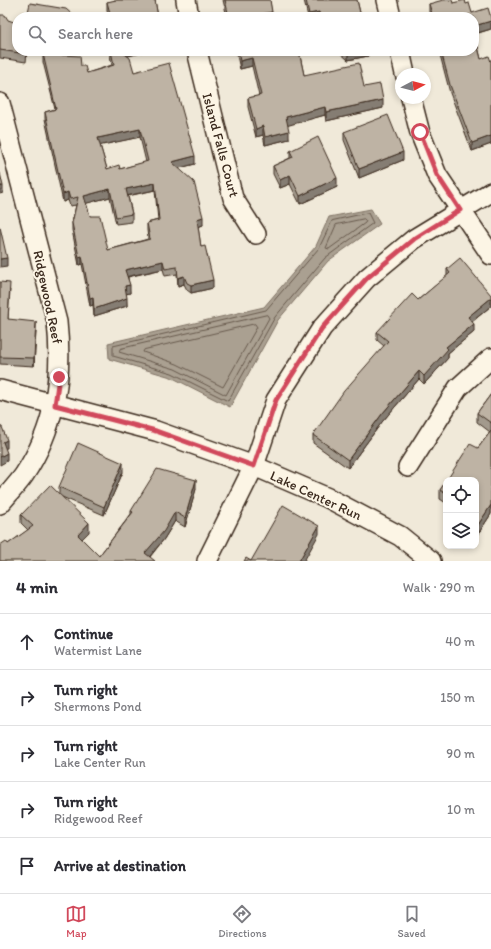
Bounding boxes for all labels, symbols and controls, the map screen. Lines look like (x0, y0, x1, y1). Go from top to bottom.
search box (12, 12, 479, 56)
icon: search (26, 23, 48, 45)
text: Search here (58, 25, 133, 43)
north arrow (395, 68, 431, 104)
street label: Island Falls Court (198, 91, 243, 199)
route start (411, 123, 429, 141)
street label: Ridgewood Reef (29, 249, 66, 346)
route end (50, 368, 68, 386)
street label: Lake Center Run (267, 467, 365, 524)
map controls (443, 477, 479, 549)
button: locate (443, 477, 479, 513)
button: layers (443, 513, 479, 549)
text: 4 min (16, 577, 58, 597)
text: Walk · 290 m (403, 580, 475, 595)
text: Continue (54, 625, 113, 643)
icon: ahead (16, 631, 38, 653)
text: 40 m (445, 634, 475, 649)
text: Watermist Lane (54, 643, 142, 658)
text: Turn right (54, 681, 118, 699)
icon: right (16, 687, 38, 709)
text: 150 m (440, 690, 475, 705)
text: Shermons Pond (54, 699, 142, 714)
text: Turn right (54, 737, 118, 755)
icon: right (16, 743, 38, 765)
text: 90 m (446, 746, 475, 761)
text: Lake Center Run (54, 755, 146, 770)
text: Turn right (54, 793, 118, 811)
icon: right (16, 799, 38, 821)
text: 10 m (447, 802, 475, 817)
text: Ridgewood Reef (54, 811, 143, 826)
icon: arrive (16, 855, 38, 877)
text: Arrive at destination (54, 857, 186, 875)
tab: Map (65, 903, 87, 940)
tab: Directions (218, 903, 267, 940)
tab: Saved (397, 903, 426, 940)

